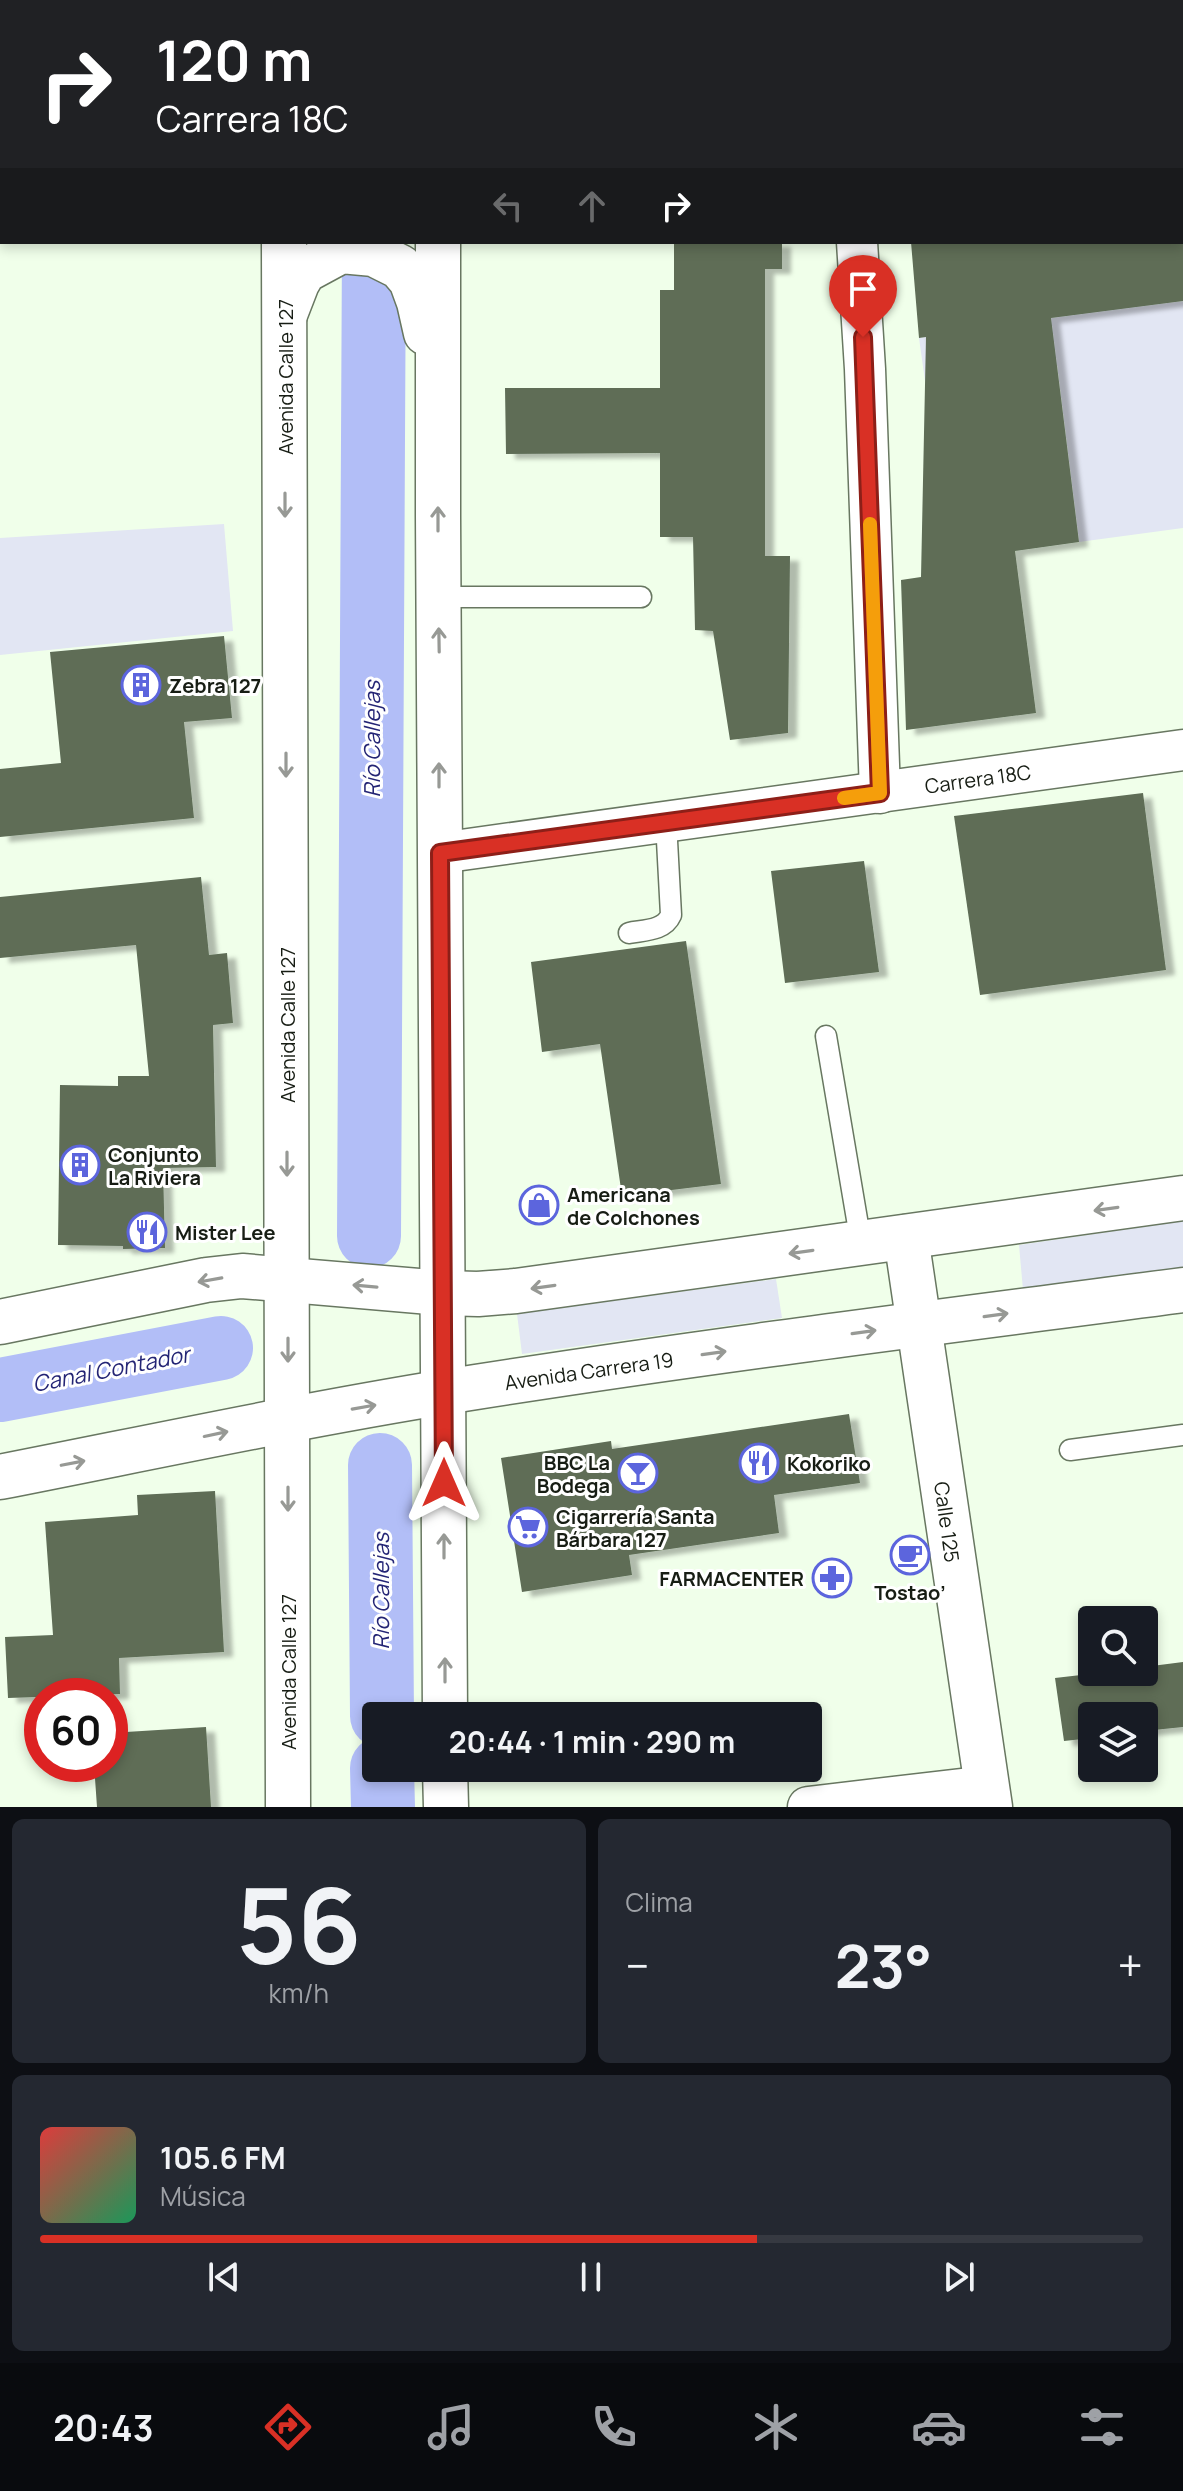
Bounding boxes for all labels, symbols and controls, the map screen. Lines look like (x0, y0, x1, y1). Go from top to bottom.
text: 120 m (156, 21, 312, 98)
icon: right (24, 32, 128, 136)
text: Carrera 18C (156, 94, 349, 143)
icon: left (486, 184, 530, 228)
icon: ahead (570, 184, 614, 228)
icon: right (654, 184, 698, 228)
pin (829, 255, 897, 337)
icon: arrive (841, 267, 885, 311)
street label: Avenida Calle 127 (272, 299, 299, 455)
one-way arrow (277, 491, 293, 518)
one-way arrow (430, 506, 446, 533)
one-way arrow (431, 627, 447, 654)
building icon: Zebra 127 (120, 664, 162, 706)
place label: Zebra 127 (169, 672, 261, 699)
water label: Río Callejas (357, 679, 387, 797)
one-way arrow (278, 751, 294, 778)
street label: Carrera 18C (923, 758, 1033, 800)
one-way arrow (431, 762, 447, 789)
street label: Avenida Calle 127 (274, 947, 301, 1103)
place label: Conjunto La Riviera (108, 1141, 201, 1191)
building icon: Conjunto La Riviera (59, 1144, 101, 1186)
one-way arrow (279, 1150, 295, 1177)
place label: Americana de Colchones (567, 1181, 700, 1231)
shop icon: Americana de Colchones (518, 1184, 560, 1226)
one-way arrow (1094, 1202, 1119, 1217)
restaurant icon: Mister Lee (126, 1211, 168, 1253)
place label: Mister Lee (175, 1219, 275, 1246)
one-way arrow (789, 1245, 814, 1260)
one-way arrow (198, 1273, 223, 1288)
one-way arrow (352, 1278, 379, 1293)
one-way arrow (531, 1280, 556, 1295)
one-way arrow (982, 1307, 1008, 1322)
one-way arrow (851, 1324, 876, 1339)
one-way arrow (280, 1336, 296, 1363)
water label: Canal Contador (30, 1338, 195, 1399)
one-way arrow (701, 1345, 726, 1360)
street label: Avenida Carrera 19 (503, 1346, 675, 1396)
one-way arrow (351, 1399, 377, 1414)
one-way arrow (203, 1426, 229, 1441)
position arrow (402, 1441, 486, 1525)
restaurant icon: Kokoriko (738, 1442, 780, 1484)
place label: BBC La Bodega (537, 1449, 610, 1499)
place label: Kokoriko (787, 1450, 871, 1477)
bar icon: BBC La Bodega (617, 1452, 659, 1494)
one-way arrow (59, 1455, 85, 1470)
street label: Calle 125 (928, 1480, 966, 1564)
one-way arrow (280, 1485, 296, 1512)
place label: Cigarrería Santa Bárbara 127 (556, 1503, 715, 1553)
supermarket icon: Cigarrería Santa Bárbara 127 (507, 1506, 549, 1548)
water label: Río Callejas (366, 1531, 396, 1649)
one-way arrow (436, 1533, 452, 1560)
cafe icon: Tostao’ (889, 1534, 931, 1576)
pharmacy icon: FARMACENTER (811, 1557, 853, 1599)
place label: FARMACENTER (659, 1565, 804, 1592)
place label: Tostao’ (874, 1579, 946, 1606)
street label: Avenida Calle 127 (275, 1594, 302, 1750)
map controls (1078, 1606, 1158, 1782)
button: search (1078, 1606, 1158, 1686)
one-way arrow (437, 1657, 453, 1684)
speed limit sign: 60 (24, 1678, 128, 1782)
button: layers (1078, 1702, 1158, 1782)
text: 20:44 · 1 min · 290 m (449, 1721, 735, 1762)
text: 56 (236, 1852, 362, 1994)
text: Clima (626, 1884, 693, 1920)
text: 23° (835, 1924, 932, 2006)
text: − (626, 1935, 649, 1995)
text: + (1118, 1935, 1143, 1995)
text: km/h (269, 1975, 329, 2011)
text: 105.6 FM (160, 2137, 286, 2178)
text: Música (160, 2178, 246, 2214)
icon: previous (202, 2255, 246, 2299)
icon: pause (569, 2255, 613, 2299)
icon: next (937, 2255, 981, 2299)
icon: directions (260, 2399, 316, 2455)
icon: music (423, 2399, 479, 2455)
icon: phone (586, 2399, 642, 2455)
icon: climate (748, 2399, 804, 2455)
icon: car (911, 2399, 967, 2455)
icon: filters (1074, 2399, 1130, 2455)
text: 20:43 (53, 2403, 154, 2452)

